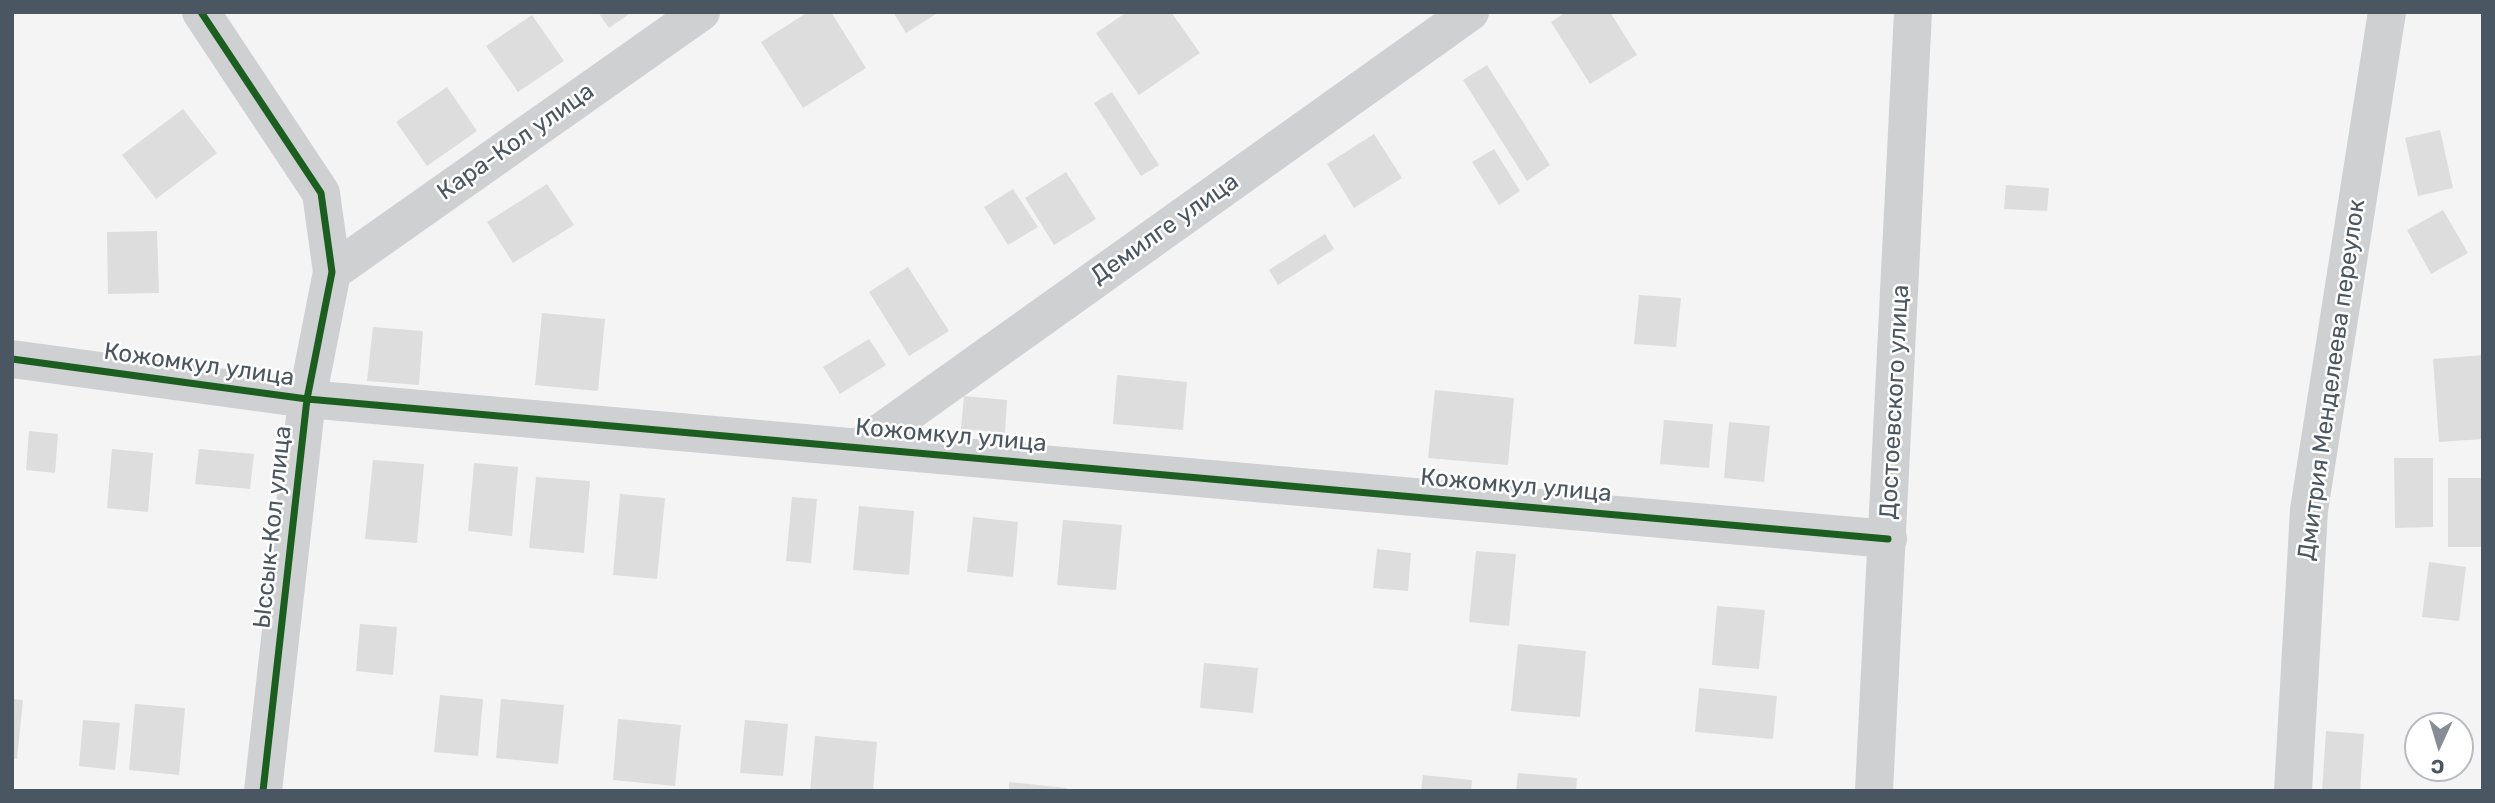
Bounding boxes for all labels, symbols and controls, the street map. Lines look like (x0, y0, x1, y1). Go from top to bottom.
street label: Кара-Кол улица (432, 77, 600, 207)
street label: Демилге улица (1086, 167, 1244, 291)
street label: Дмитрия Менделеева переулок (2292, 198, 2372, 562)
street label: Достоевского улица (1874, 284, 1916, 520)
street label: Кожомкул улица (102, 337, 296, 393)
street label: Кожомкул улица (854, 413, 1048, 459)
street label: Ыссык-Кол улица (248, 424, 298, 630)
street label: Кожомкул улица (1419, 463, 1613, 509)
north arrow (2404, 712, 2474, 782)
text: С (2430, 755, 2445, 778)

